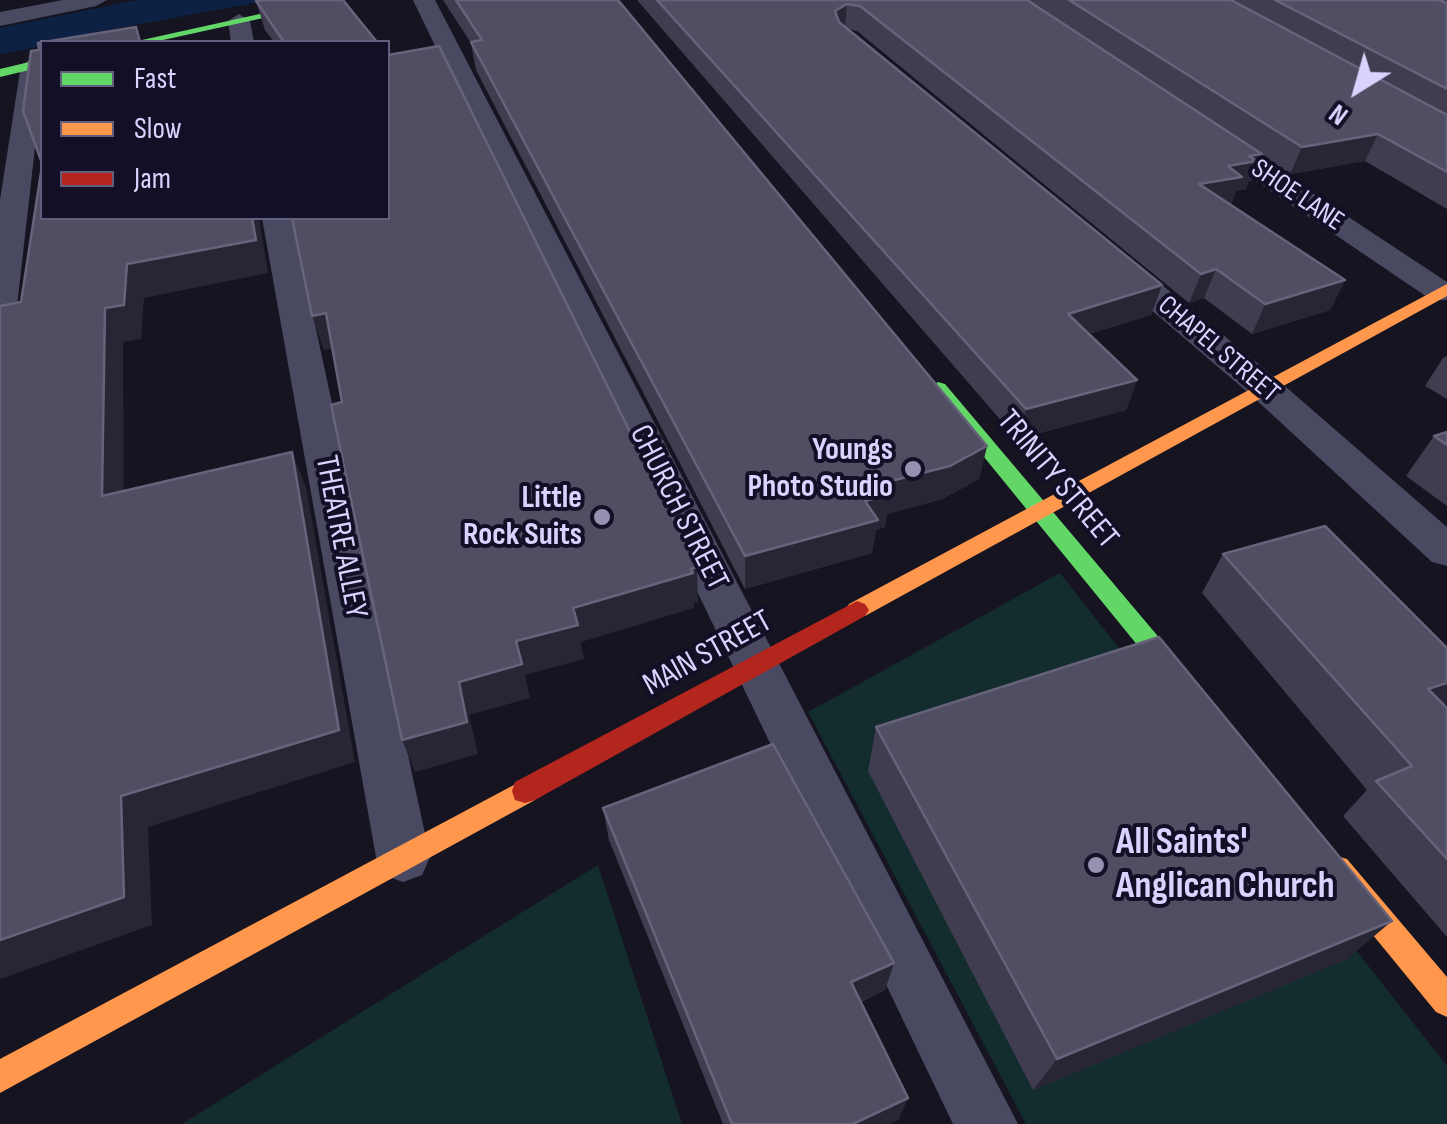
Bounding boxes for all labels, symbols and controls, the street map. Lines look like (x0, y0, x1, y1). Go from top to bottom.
legend (40, 40, 390, 220)
north arrow (1307, 40, 1407, 140)
text: Fast (134, 61, 176, 97)
text: N (1323, 97, 1355, 132)
text: Slow (134, 111, 182, 147)
street label: SHOE LANE (1244, 153, 1350, 239)
text: Jam (134, 161, 171, 197)
street label: CHAPEL STREET (1150, 289, 1286, 411)
street label: TRINITY STREET (988, 403, 1126, 557)
street label: CHURCH STREET (620, 419, 736, 597)
place label: Youngs Photo Studio (748, 432, 893, 507)
street label: THEATRE ALLEY (305, 453, 375, 621)
marker: Youngs Photo Studio (902, 458, 924, 480)
place label: Little Rock Suits (463, 480, 582, 555)
marker: Little Rock Suits (591, 506, 613, 528)
street label: MAIN STREET (637, 603, 779, 705)
place label: All Saints' Anglican Church (1116, 820, 1335, 909)
marker: All Saints' Anglican Church (1085, 854, 1107, 876)

